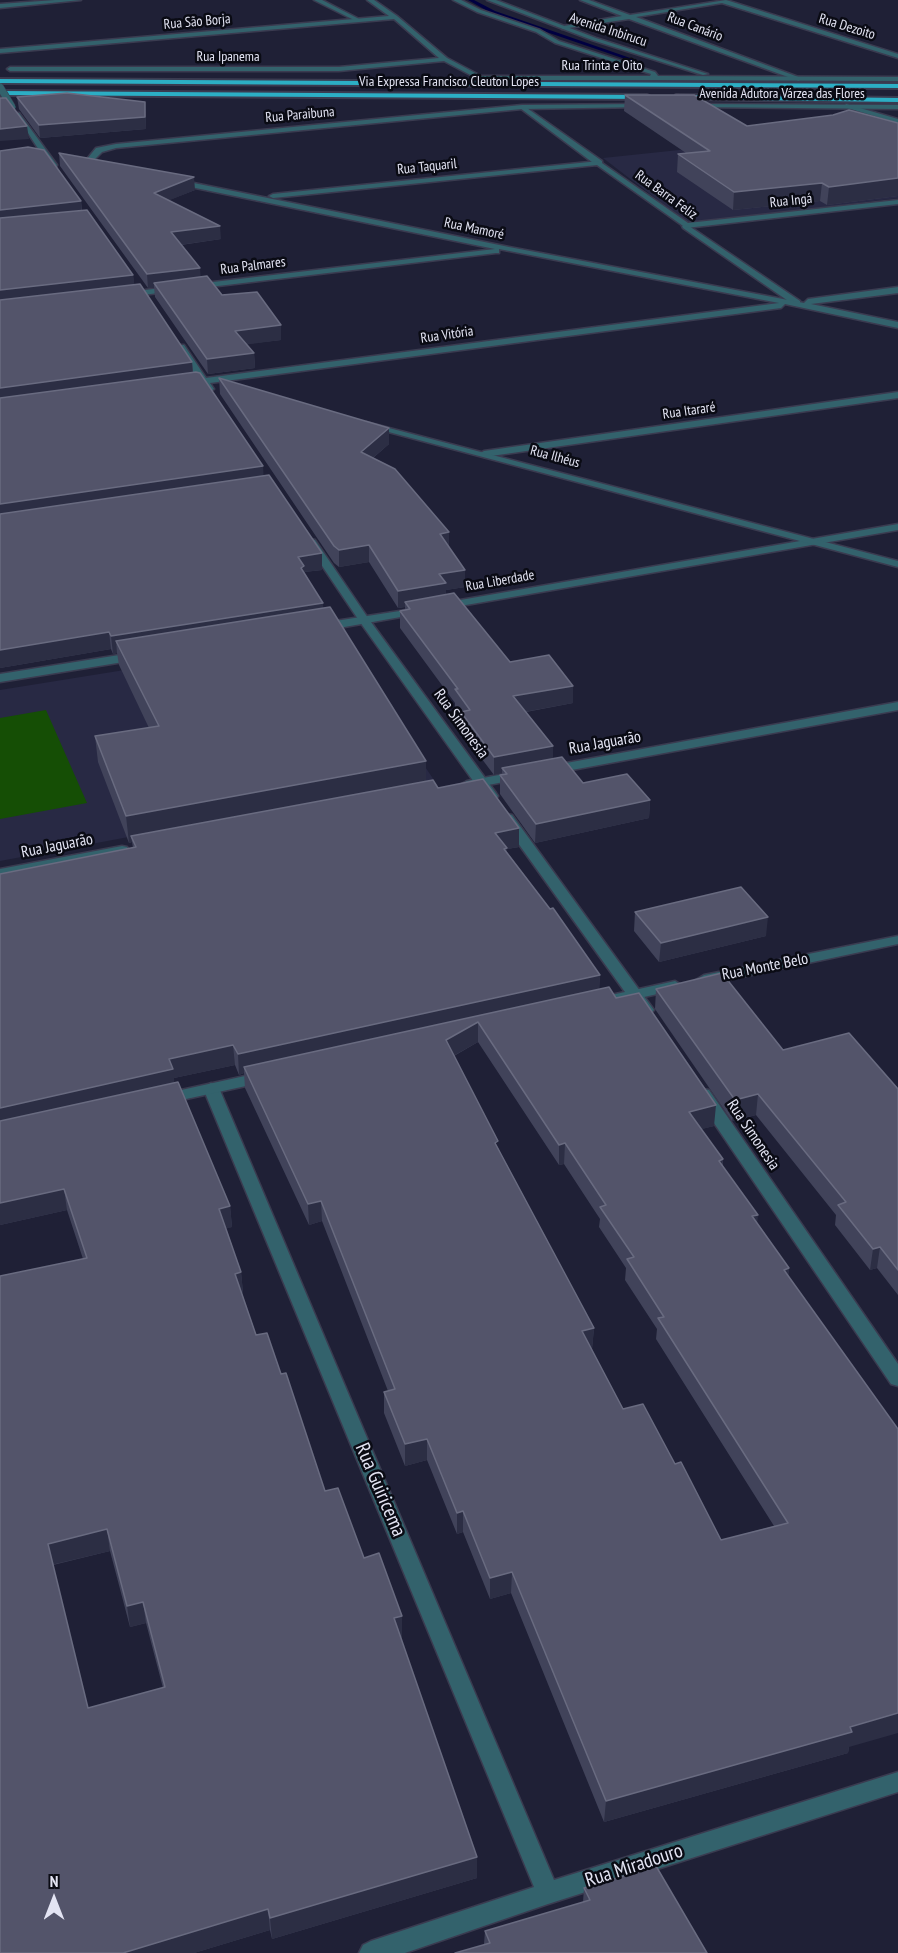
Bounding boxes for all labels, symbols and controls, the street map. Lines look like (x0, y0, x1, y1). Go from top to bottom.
street label: Rua Canário (665, 9, 725, 45)
street label: Avenida Inbirucu (567, 10, 649, 50)
street label: Rua Dezoito (817, 10, 877, 44)
street label: Rua São Borja (163, 11, 231, 33)
street label: Rua Ipanema (197, 49, 259, 65)
street label: Rua Trinta e Oito (561, 58, 643, 74)
street label: Via Expressa Francisco Cleuton Lopes (359, 74, 539, 90)
street label: Avenida Adutora Várzea das Flores (699, 86, 865, 102)
street label: Rua Paraibuna (265, 104, 335, 126)
street label: Rua Taquaril (396, 156, 458, 178)
street label: Rua Barra Feliz (632, 167, 700, 223)
street label: Rua Ingá (769, 190, 813, 212)
street label: Rua Mamoré (443, 214, 505, 244)
street label: Rua Palmares (220, 254, 286, 278)
street label: Rua Vitória (420, 323, 474, 347)
street label: Rua Itararé (662, 399, 716, 423)
street label: Rua Ilhéus (528, 442, 582, 472)
street label: Rua Liberdade (464, 567, 536, 595)
street label: Rua Simonesia (429, 686, 493, 762)
street label: Rua Jaguarão (568, 727, 642, 759)
street label: Rua Jaguarão (20, 830, 94, 862)
street label: Rua Monte Belo (720, 949, 810, 985)
street label: Rua Simonesia (722, 1096, 784, 1174)
street label: Rua Guiricema (350, 1440, 410, 1540)
street label: Rua Miradouro (582, 1839, 686, 1893)
north arrow (24, 1869, 84, 1929)
text: N (50, 1871, 58, 1891)

